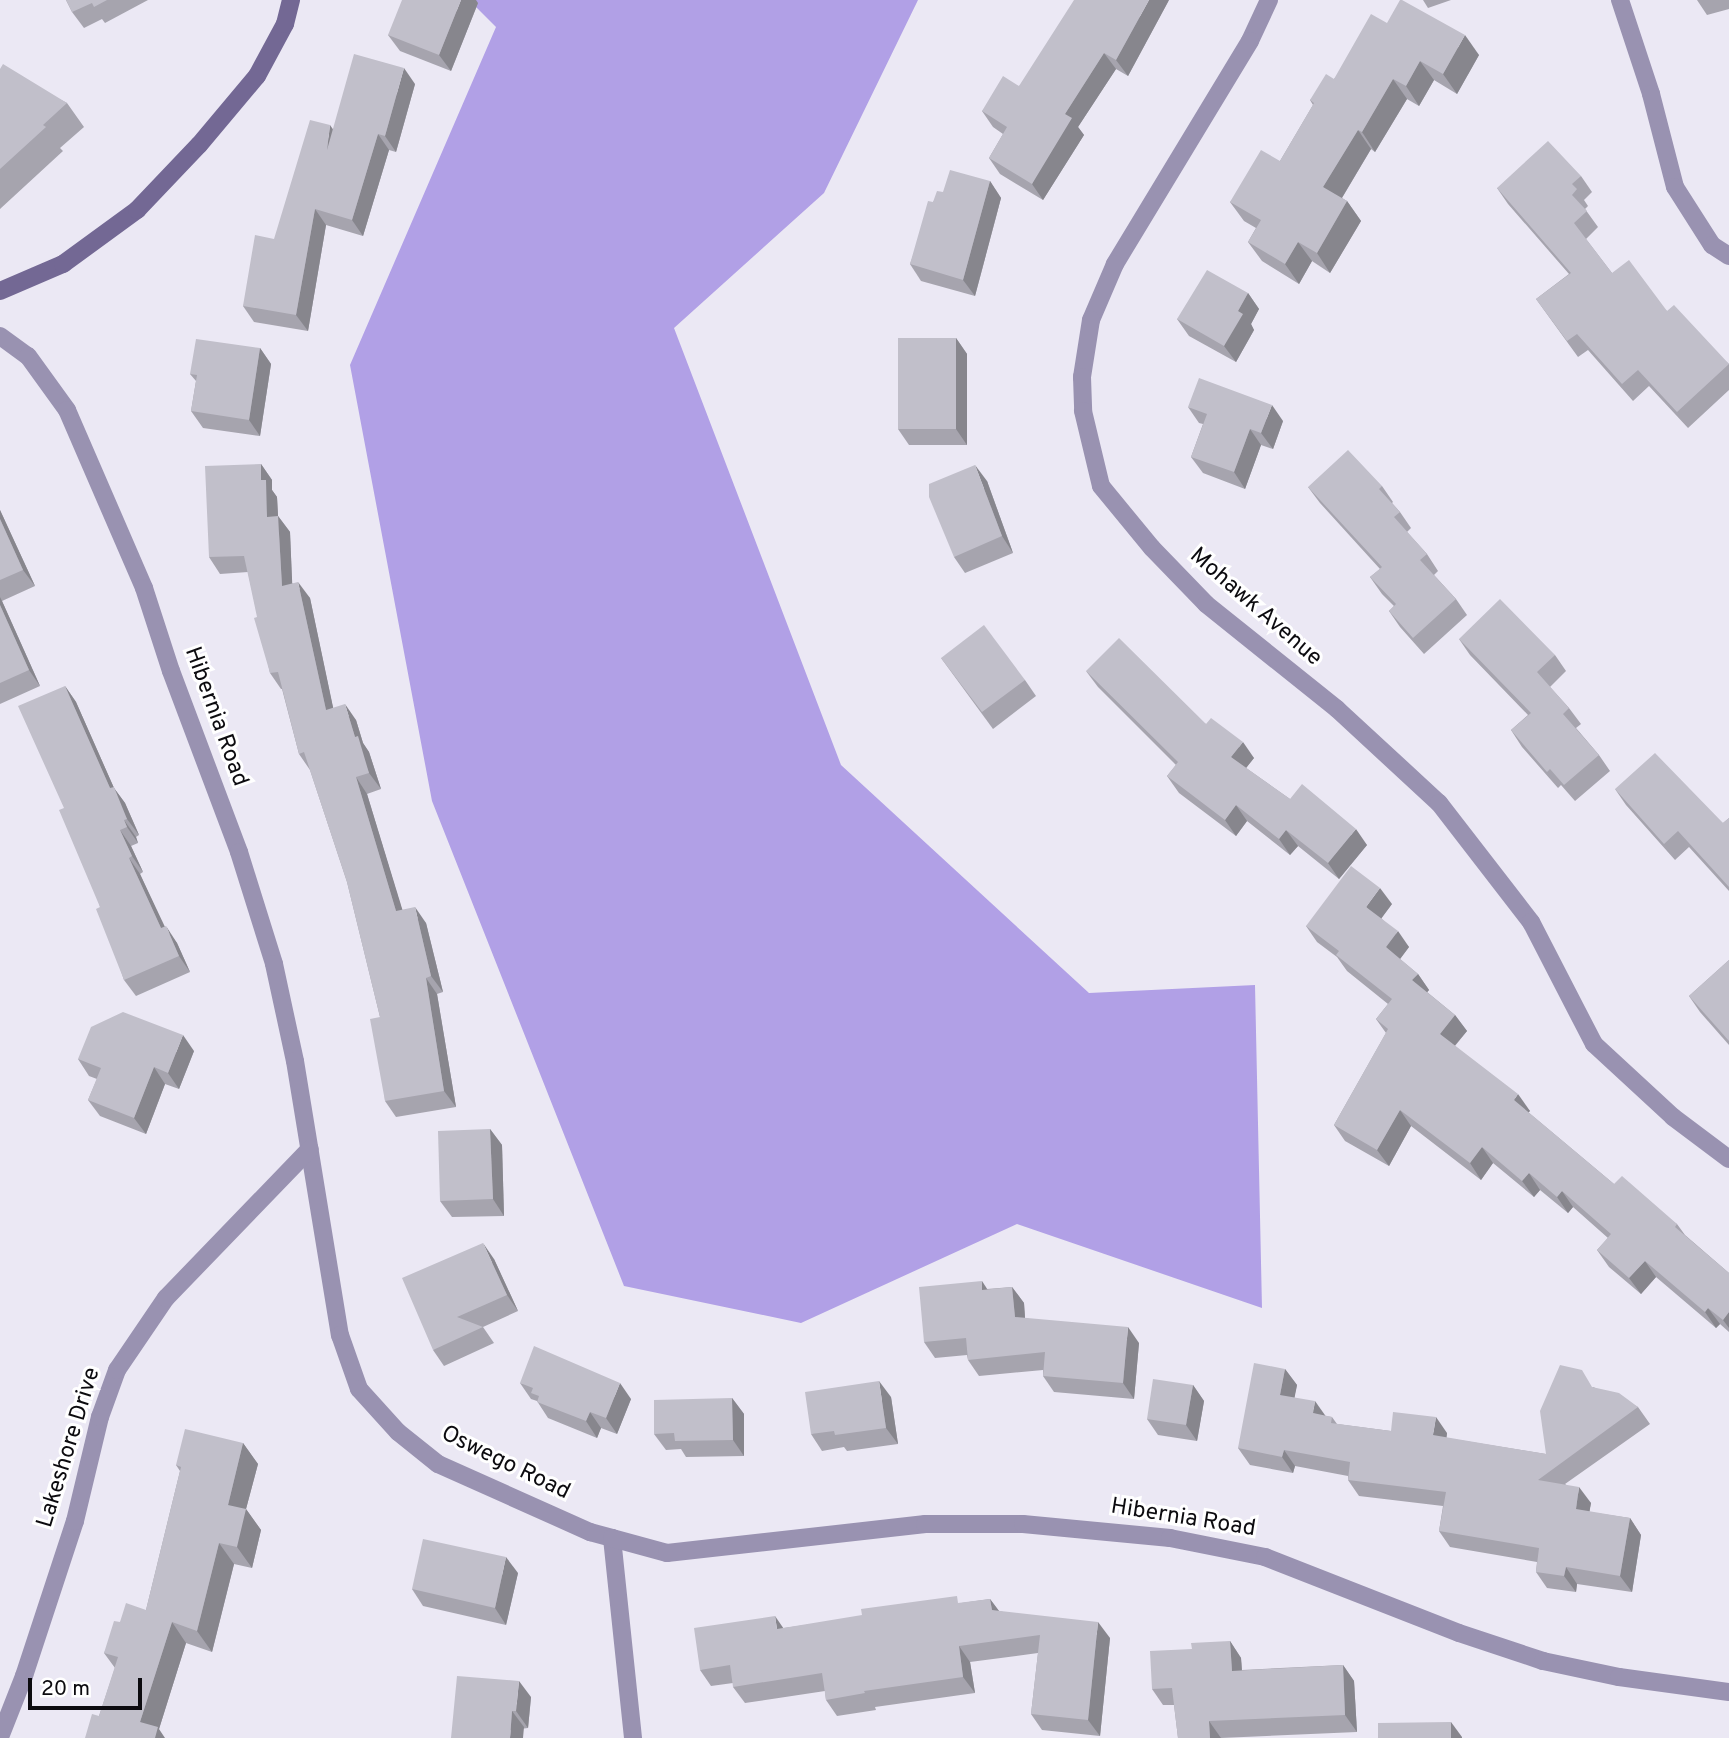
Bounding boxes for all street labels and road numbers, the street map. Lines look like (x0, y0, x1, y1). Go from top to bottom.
street label: Mohawk Avenue (1183, 543, 1327, 673)
street label: Hibernia Road (177, 644, 253, 790)
street label: Lakeshore Drive (33, 1365, 107, 1531)
street label: Oswego Road (436, 1421, 574, 1507)
street label: Hibernia Road (1109, 1494, 1257, 1544)

